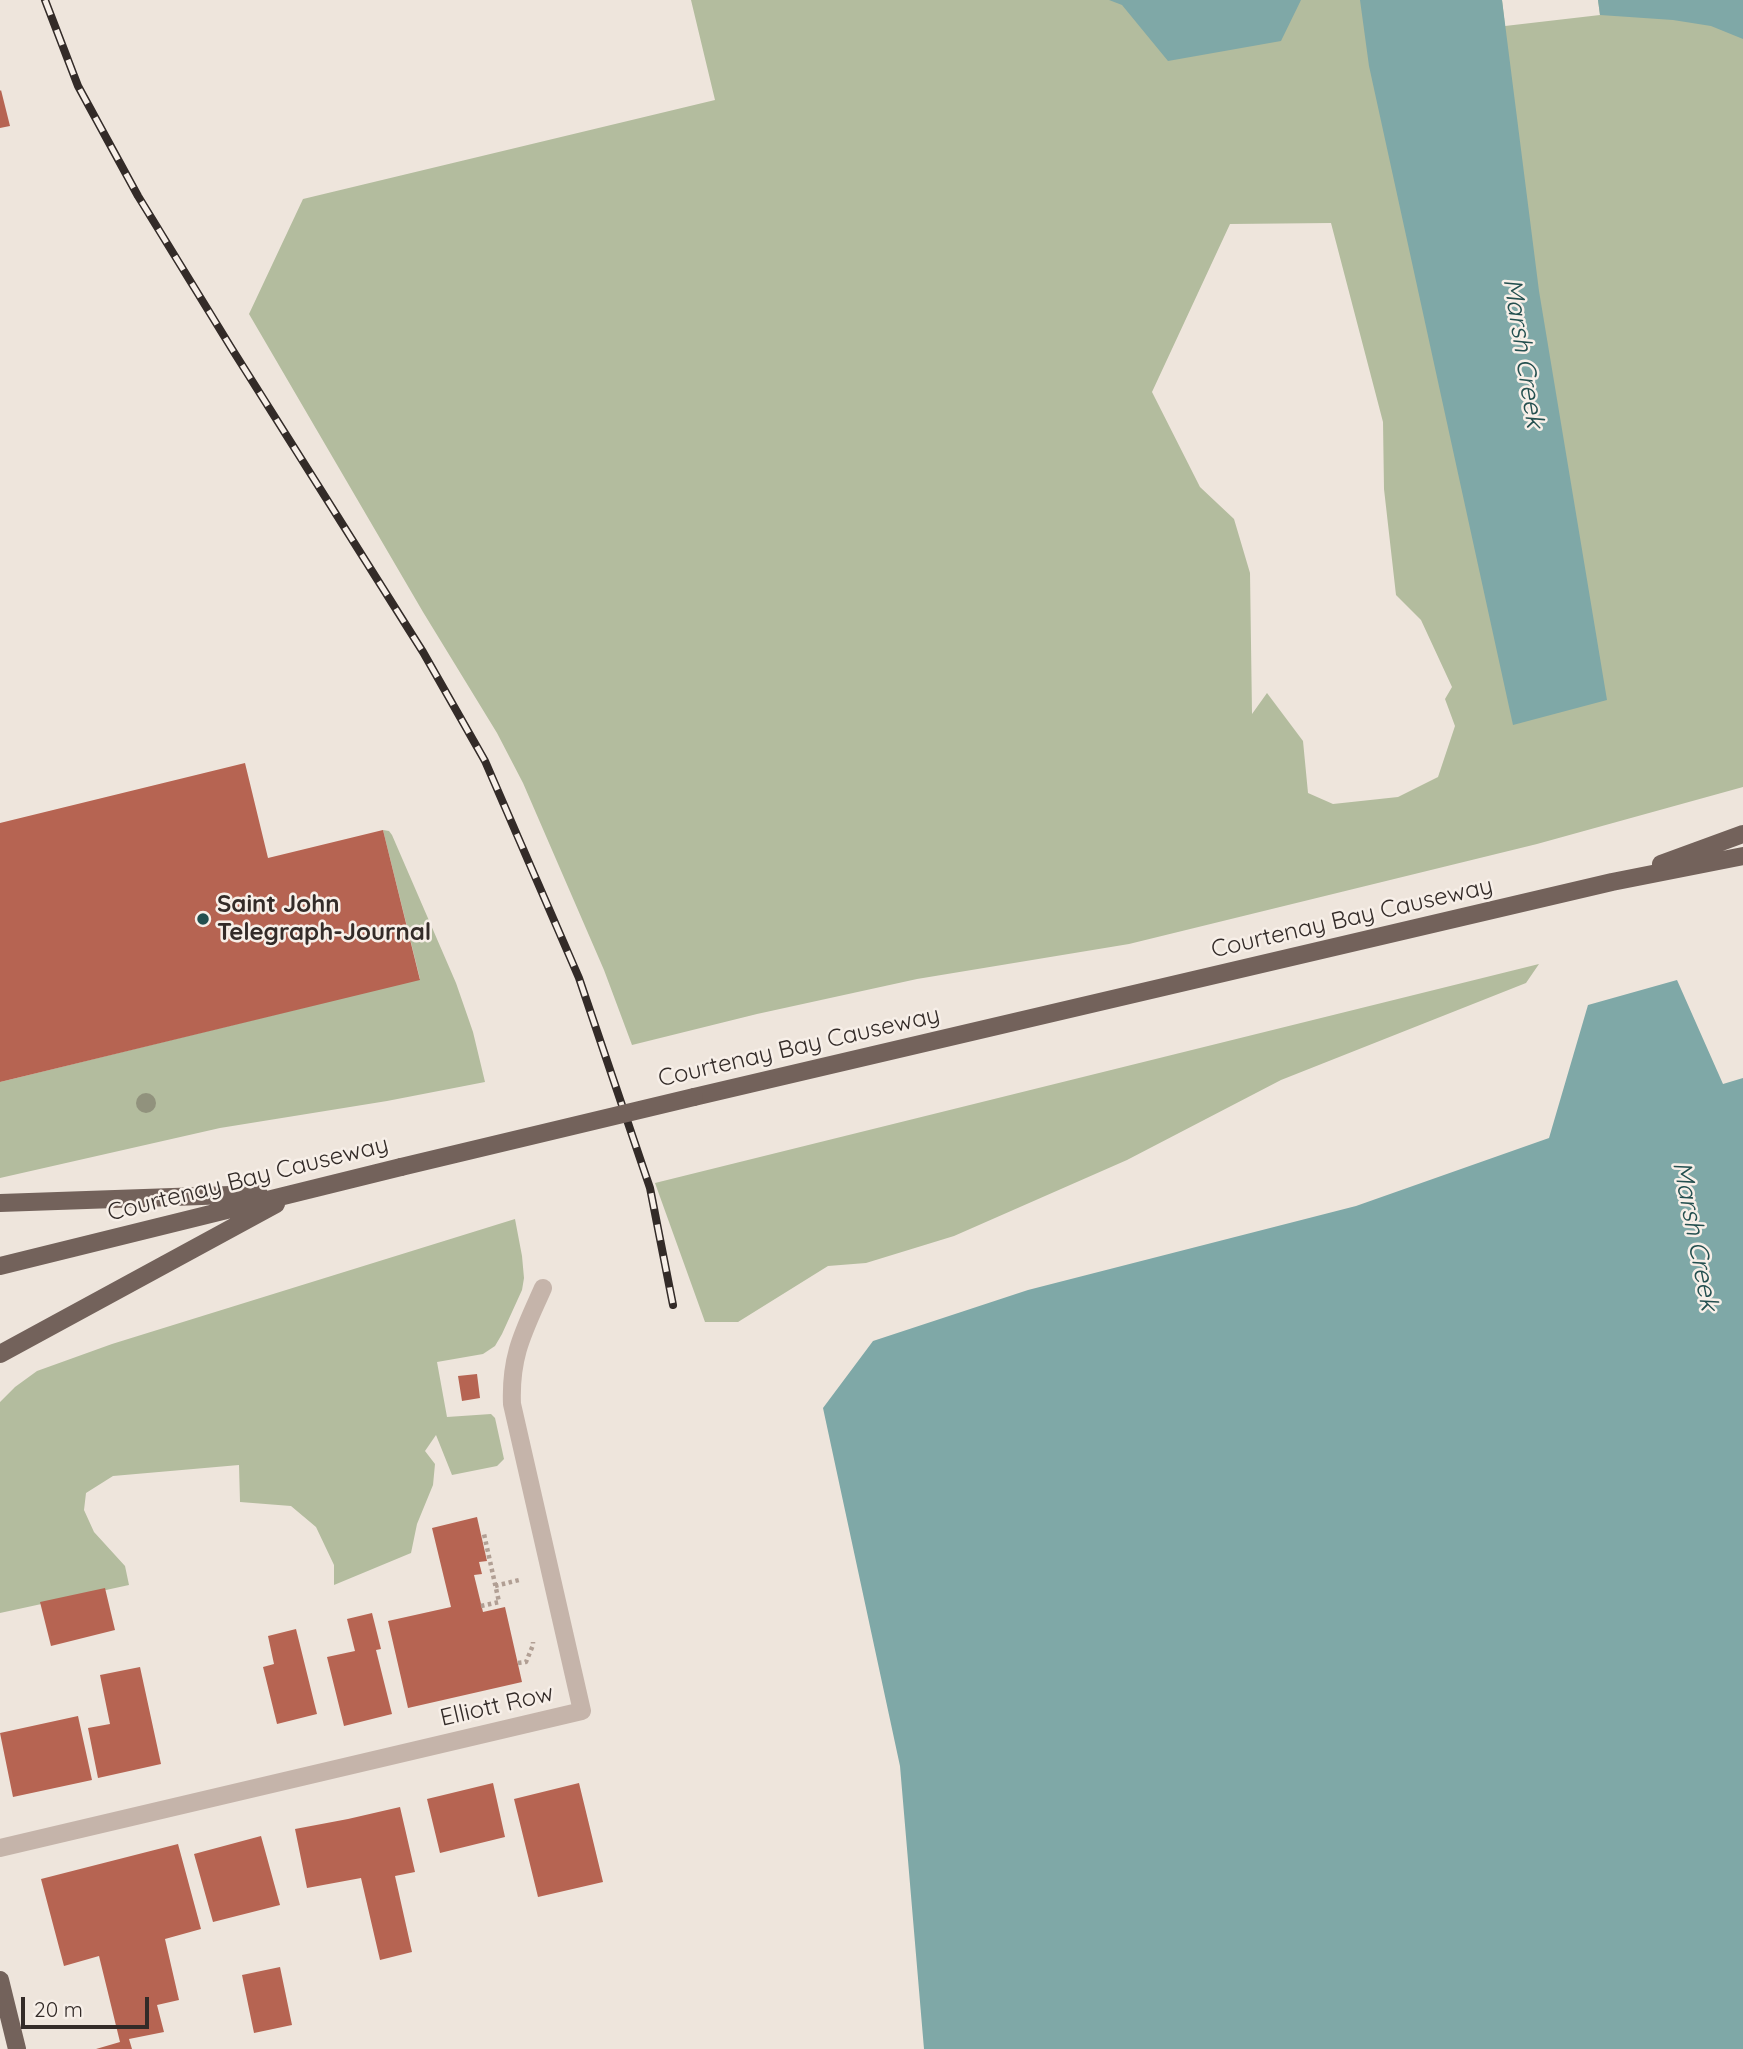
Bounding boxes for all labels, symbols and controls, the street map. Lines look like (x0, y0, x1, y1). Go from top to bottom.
water label: Marsh Creek (1496, 276, 1550, 430)
street label: Courtenay Bay Causeway (1208, 872, 1496, 964)
place label: Saint John Telegraph-Journal (217, 891, 431, 947)
marker: Saint John Telegraph-Journal (195, 911, 211, 927)
street label: Courtenay Bay Causeway (655, 1001, 943, 1093)
street label: Courtenay Bay Causeway (105, 1130, 391, 1228)
water label: Marsh Creek (1665, 1159, 1725, 1313)
street label: Elliott Row (437, 1679, 557, 1733)
scale bar (24, 1982, 152, 2026)
text: 20 m (34, 1996, 83, 2022)

